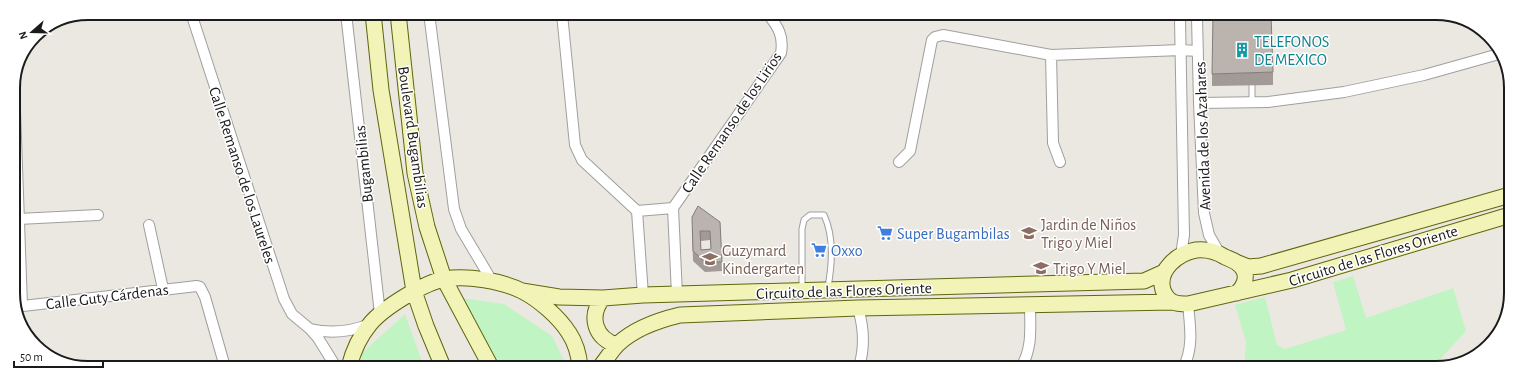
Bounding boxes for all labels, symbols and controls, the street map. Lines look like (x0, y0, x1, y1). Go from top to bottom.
north arrow (12, 12, 52, 52)
text: N (17, 30, 30, 41)
place label: TELEFONOS DE MEXICO (1254, 34, 1329, 68)
building icon: TELEFONOS DE MEXICO (1233, 41, 1251, 59)
street label: Calle Remanso de los Lirios (679, 49, 785, 196)
street label: Avenida de los Azahares (1192, 61, 1214, 211)
street label: Boulevard Bugambilias (395, 65, 431, 209)
street label: Calle Remanso de los Laureles (206, 85, 278, 266)
street label: Bugambilias (352, 124, 376, 203)
place label: Jardin de Niños Trigo y Miel (1041, 217, 1136, 252)
street label: Circuito de las Flores Oriente (1287, 223, 1460, 289)
supermarket icon: Super Bugambilas (876, 224, 894, 242)
school or university icon: Jardin de Niños Trigo y Miel (1020, 224, 1038, 242)
place label: Super Bugambilas (897, 226, 1010, 242)
supermarket icon: Oxxo (810, 241, 828, 259)
place label: Guzymard Kindergarten (722, 243, 804, 277)
place label: Oxxo (831, 243, 863, 259)
school or university icon: Guzymard Kindergarten (701, 250, 719, 268)
school or university icon: Trigo Y Miel (1032, 259, 1050, 277)
place label: Trigo Y Miel (1053, 261, 1126, 277)
street label: Circuito de las Flores Oriente (756, 280, 932, 302)
street label: Calle Guty Cárdenas (45, 282, 170, 313)
scale bar (14, 343, 103, 369)
text: 50 m (20, 351, 43, 363)

